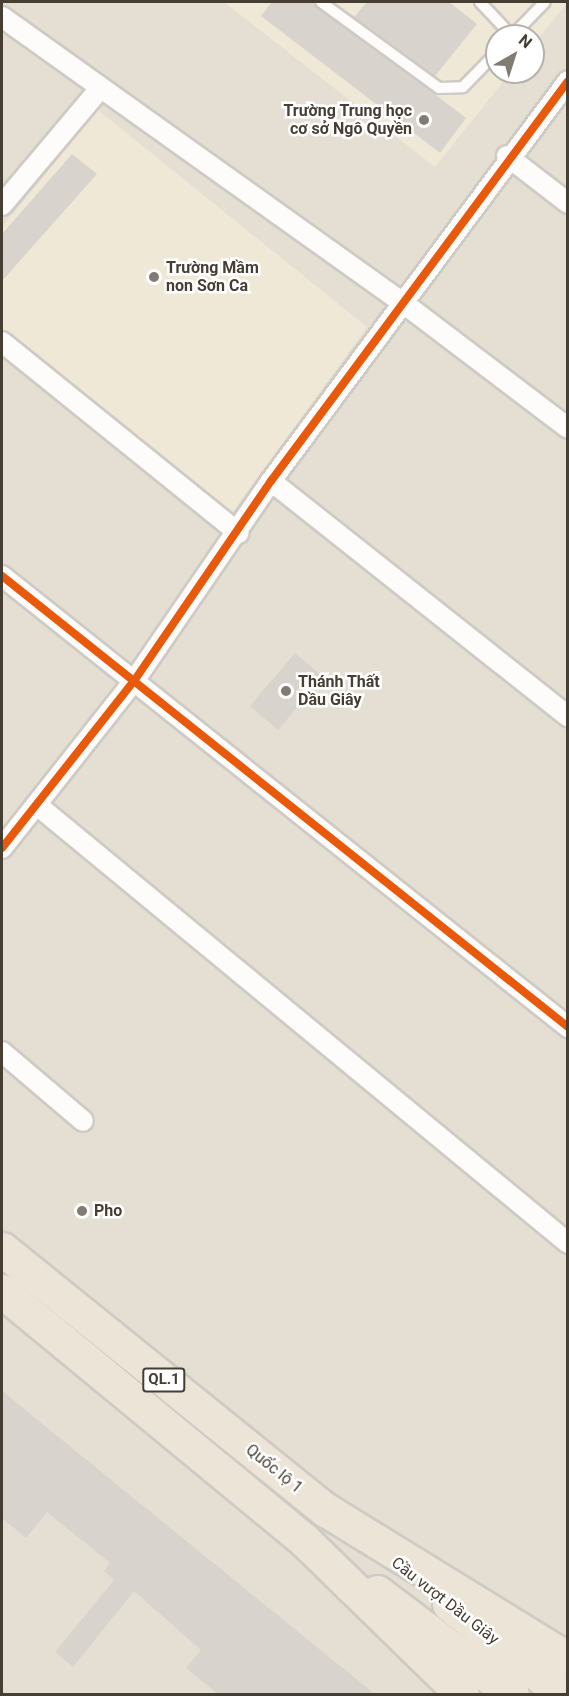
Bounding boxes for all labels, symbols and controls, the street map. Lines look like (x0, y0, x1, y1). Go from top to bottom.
north arrow (485, 24, 545, 84)
text: N (515, 30, 536, 52)
place label: Trường Trung học cơ sở Ngô Quyền (283, 101, 412, 139)
marker: Trường Trung học cơ sở Ngô Quyền (417, 113, 431, 127)
place label: Trường Mầm non Sơn Ca (166, 258, 259, 296)
marker: Trường Mầm non Sơn Ca (147, 270, 161, 284)
place label: Thánh Thất Dầu Giây (298, 672, 380, 710)
marker: Thánh Thất Dầu Giây (279, 684, 293, 698)
place label: Pho (94, 1201, 122, 1221)
marker: Pho (75, 1204, 89, 1218)
road number: QL.1 (142, 1368, 186, 1392)
street label: Quốc lộ 1 (242, 1440, 306, 1498)
street label: Cầu vượt Dầu Giây (388, 1553, 502, 1649)

